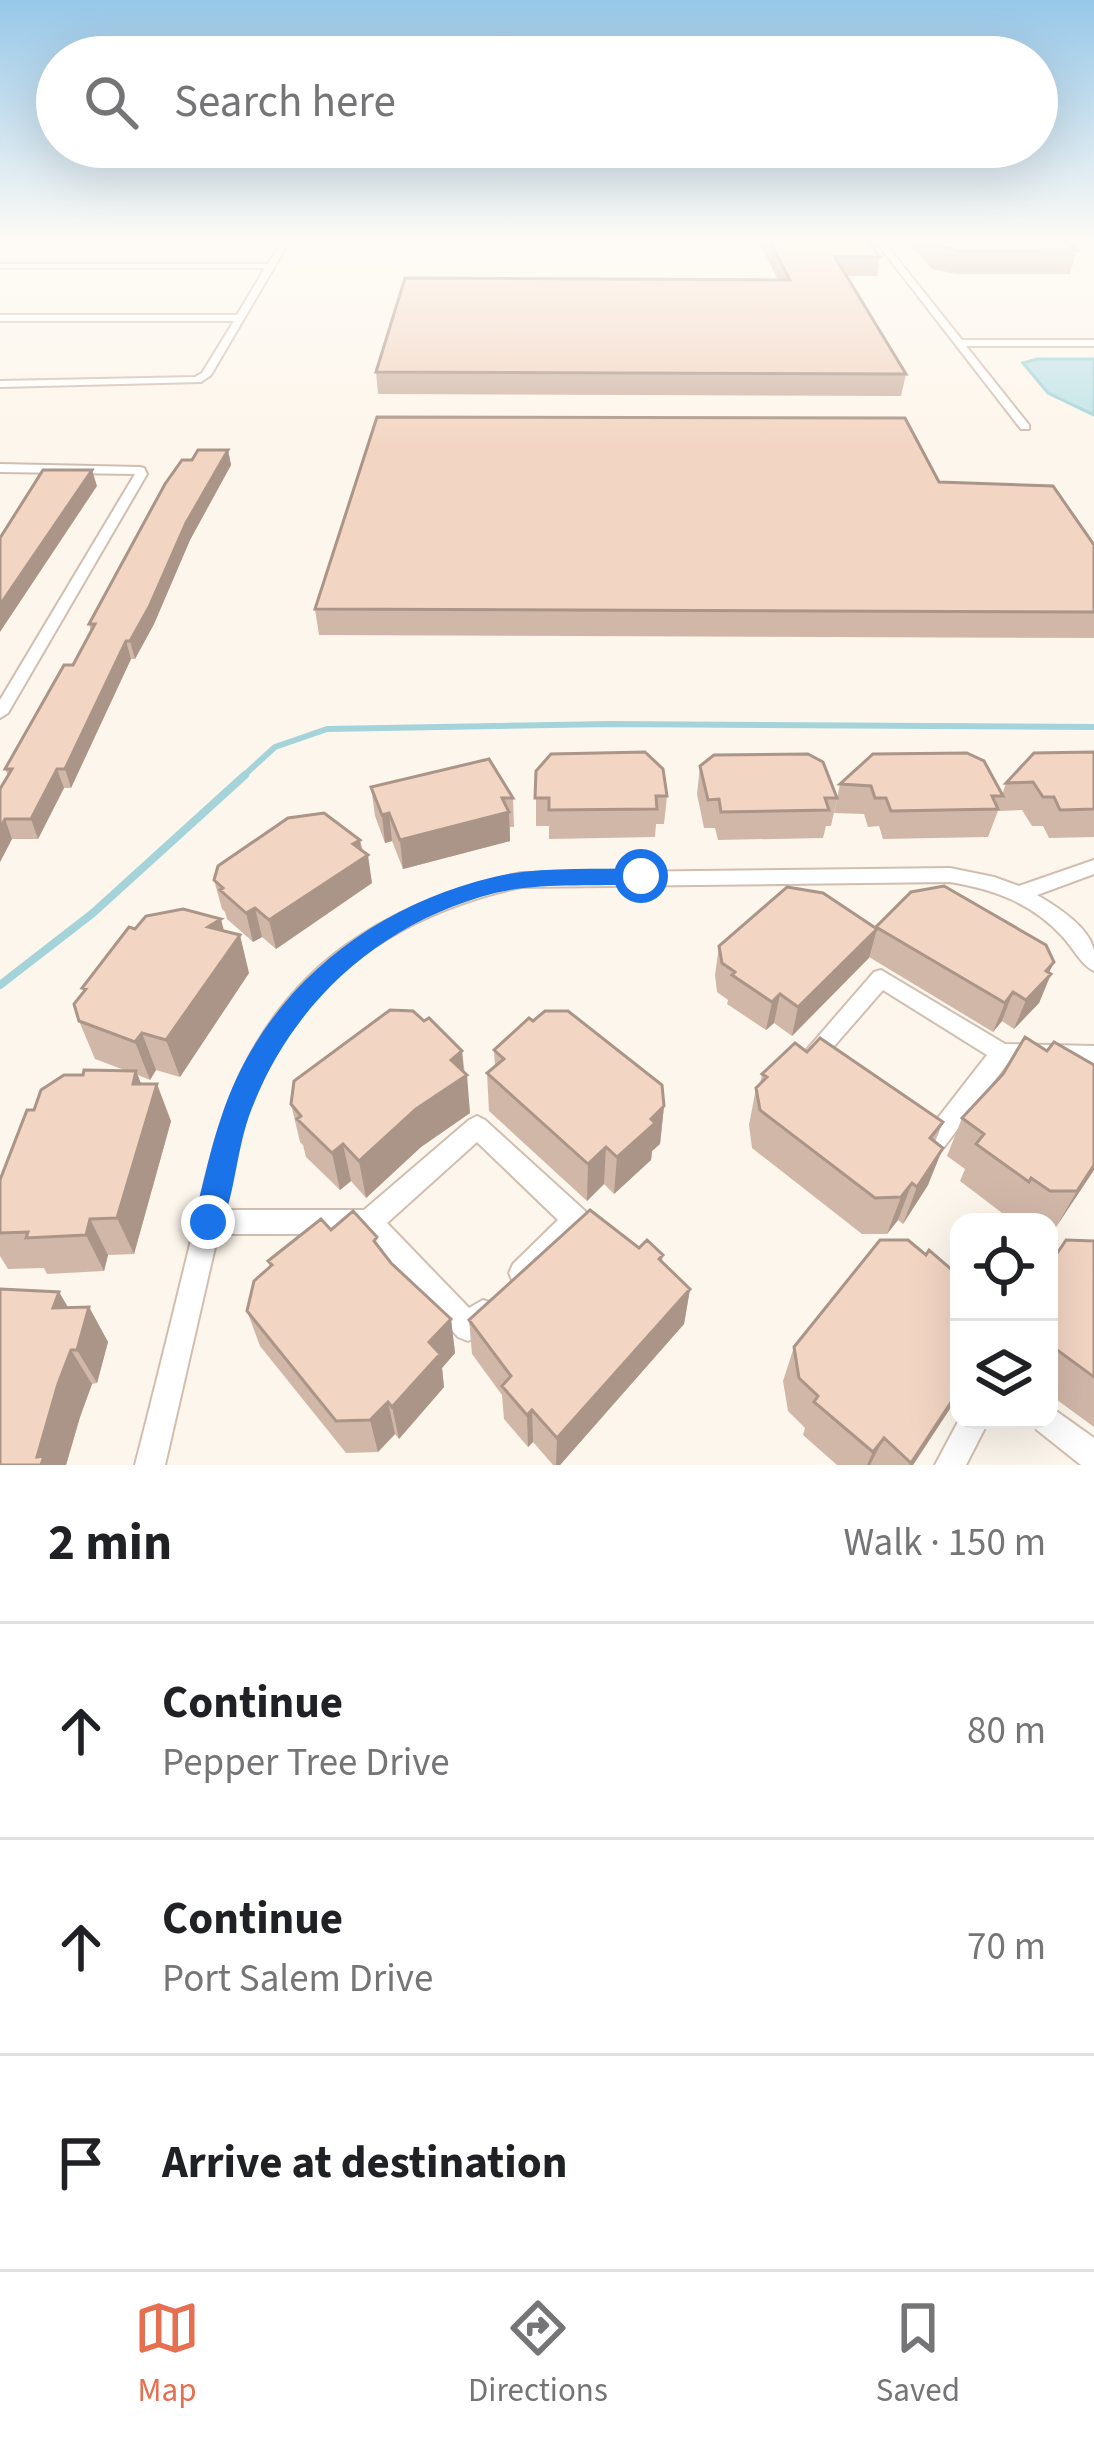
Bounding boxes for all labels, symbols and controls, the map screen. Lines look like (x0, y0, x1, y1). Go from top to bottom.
search box (36, 36, 1058, 168)
icon: search (78, 69, 144, 135)
text: Search here (174, 70, 396, 134)
route start (614, 849, 668, 903)
route end (181, 1195, 235, 1249)
map controls (950, 1213, 1058, 1429)
button: locate (950, 1213, 1058, 1321)
button: layers (950, 1321, 1058, 1429)
text: 2 min (48, 1507, 172, 1579)
text: Walk · 150 m (843, 1515, 1046, 1571)
text: Continue (162, 1671, 343, 1735)
icon: ahead (48, 1698, 114, 1764)
text: 80 m (967, 1703, 1046, 1759)
text: Pepper Tree Drive (162, 1735, 450, 1791)
text: Continue (162, 1887, 343, 1951)
icon: ahead (48, 1914, 114, 1980)
text: 70 m (967, 1919, 1046, 1975)
text: Port Salem Drive (162, 1951, 433, 2007)
icon: arrive (48, 2130, 114, 2196)
text: Arrive at destination (162, 2131, 567, 2195)
tab: Map (134, 2295, 200, 2414)
tab: Directions (468, 2295, 608, 2414)
tab: Saved (876, 2295, 960, 2414)

